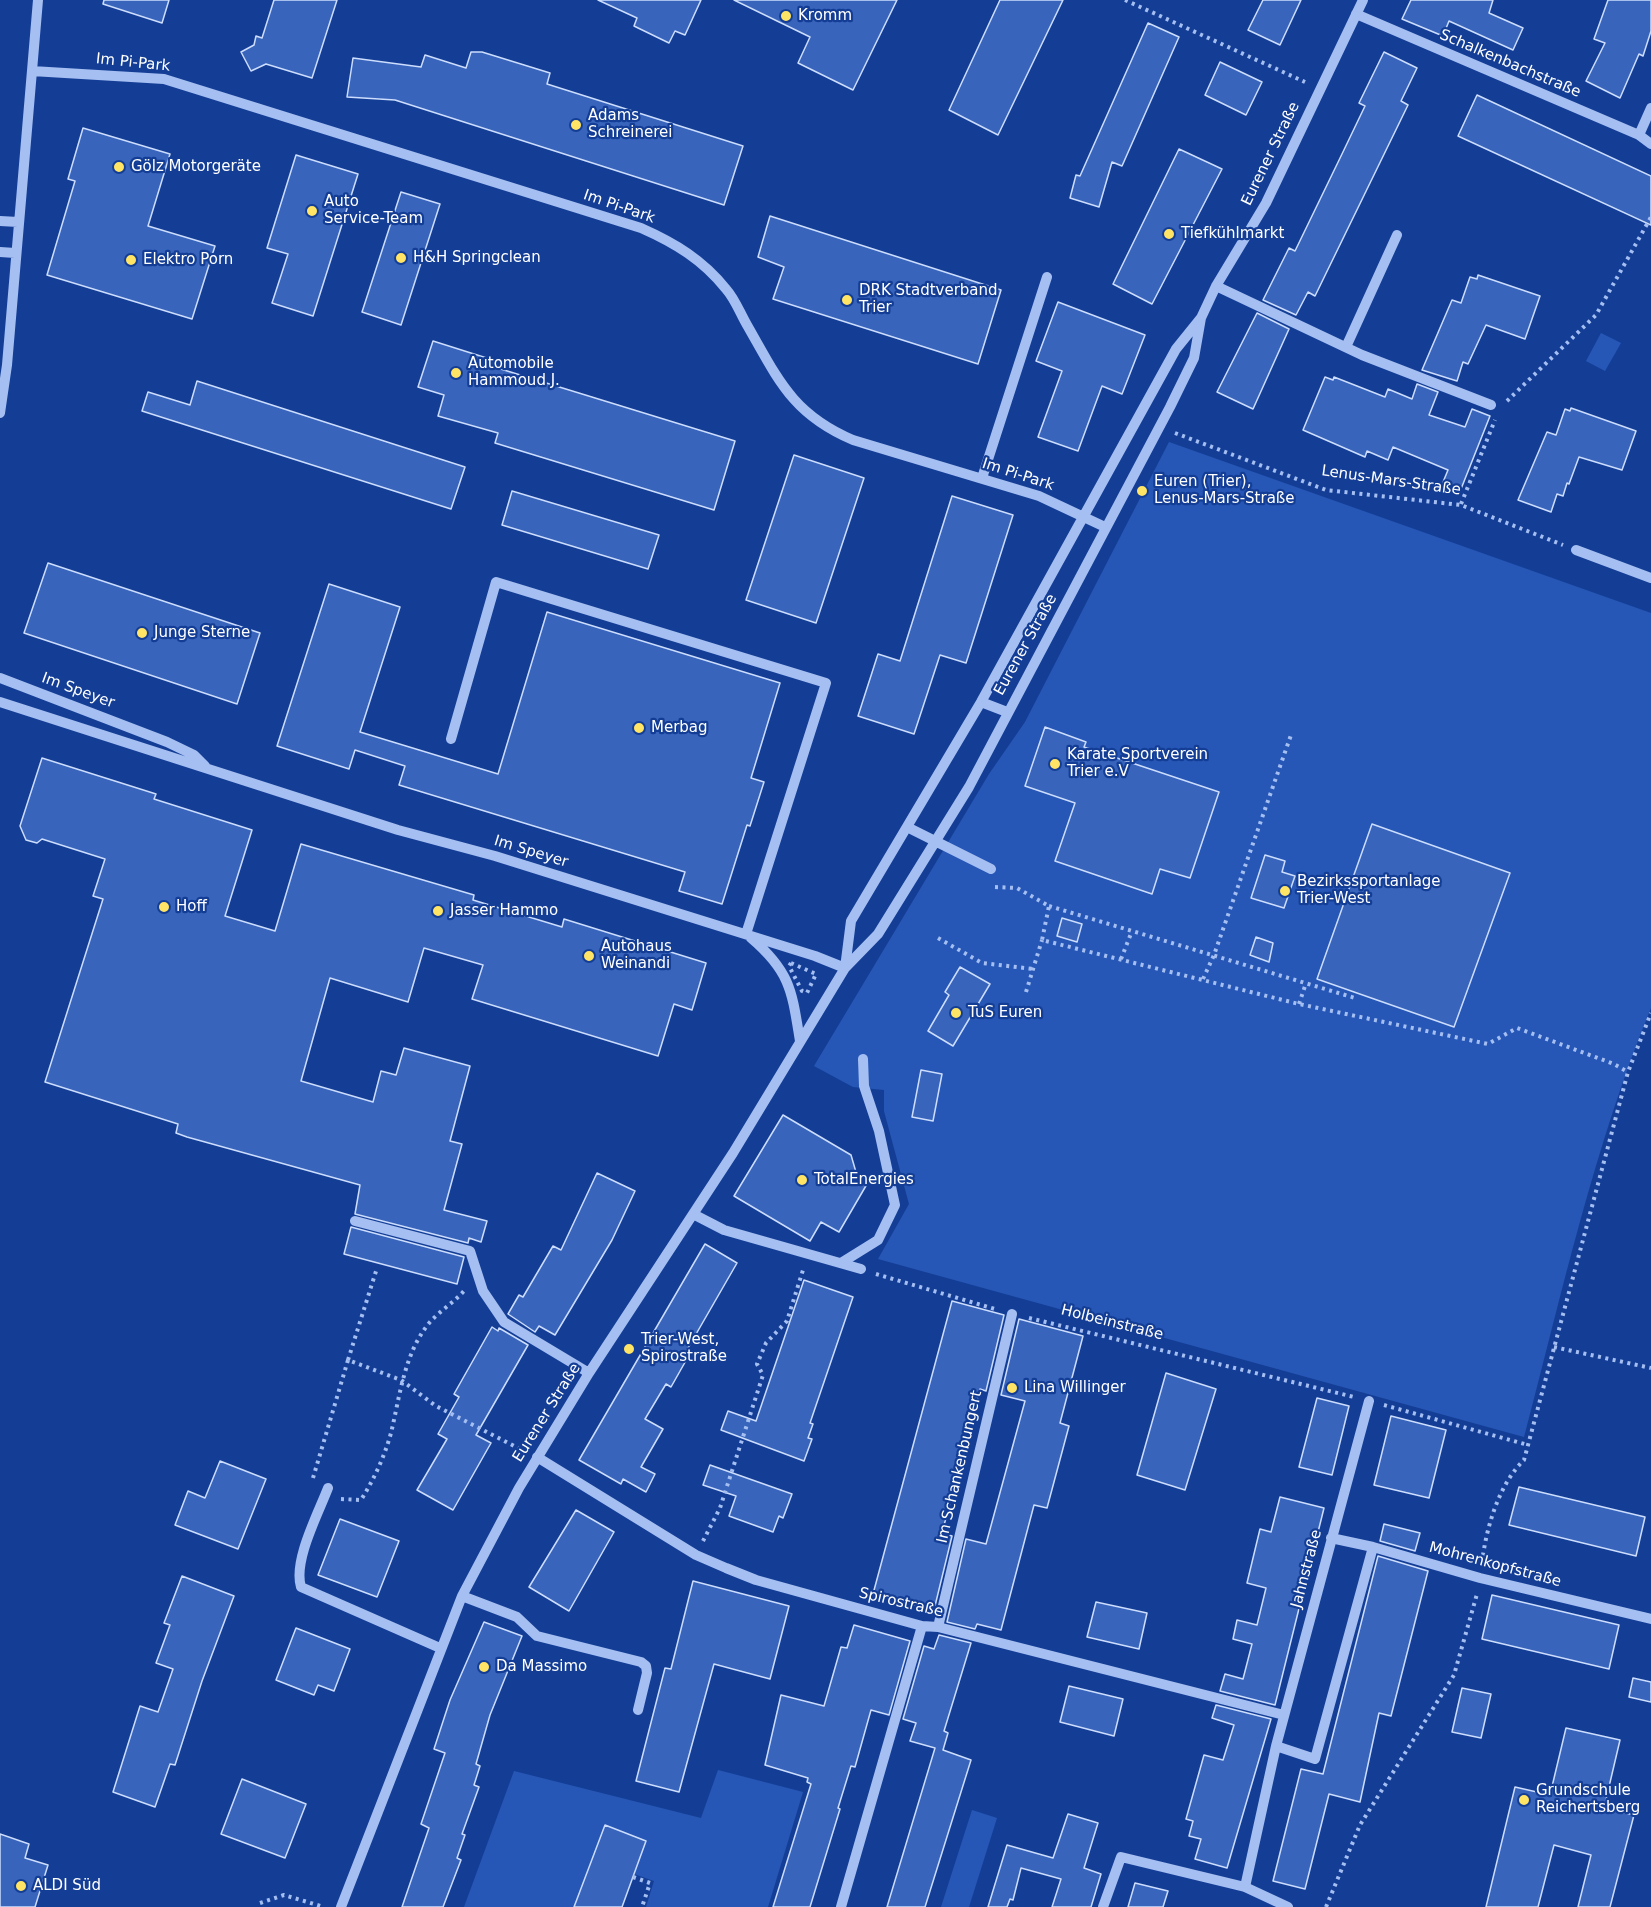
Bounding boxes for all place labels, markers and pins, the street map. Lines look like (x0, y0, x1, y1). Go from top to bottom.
place label: Kromm (798, 7, 852, 25)
marker: Kromm (779, 9, 793, 23)
place label: Adams Schreinerei (588, 107, 672, 142)
marker: Adams Schreinerei (569, 118, 583, 132)
place label: Gölz Motorgeräte (131, 158, 261, 176)
marker: Gölz Motorgeräte (112, 160, 126, 174)
place label: Auto Service-Team (324, 193, 423, 228)
marker: Auto Service-Team (305, 204, 319, 218)
place label: Tiefkühlmarkt (1181, 225, 1284, 243)
marker: Tiefkühlmarkt (1162, 227, 1176, 241)
place label: H&H Springclean (413, 249, 541, 267)
place label: Elektro Porn (143, 251, 233, 269)
marker: H&H Springclean (394, 251, 408, 265)
marker: Elektro Porn (124, 253, 138, 267)
place label: DRK Stadtverband Trier (859, 282, 998, 317)
marker: DRK Stadtverband Trier (840, 293, 854, 307)
place label: Automobile Hammoud J. (468, 355, 560, 390)
marker: Automobile Hammoud J. (449, 366, 463, 380)
place label: Euren (Trier), Lenus-Mars-Straße (1154, 473, 1295, 508)
marker: Euren (Trier), Lenus-Mars-Straße (1135, 484, 1149, 498)
place label: Junge Sterne (154, 624, 250, 642)
marker: Junge Sterne (135, 626, 149, 640)
place label: Merbag (651, 719, 708, 737)
marker: Merbag (632, 721, 646, 735)
place label: Karate Sportverein Trier e.V (1067, 746, 1208, 781)
marker: Karate Sportverein Trier e.V (1048, 757, 1062, 771)
place label: Bezirkssportanlage Trier-West (1297, 873, 1441, 908)
marker: Bezirkssportanlage Trier-West (1278, 884, 1292, 898)
place label: Hoff (176, 898, 207, 916)
marker: Hoff (157, 900, 171, 914)
place label: Jasser Hammo (450, 902, 558, 920)
marker: Jasser Hammo (431, 904, 445, 918)
place label: Autohaus Weinandi (601, 938, 672, 973)
marker: Autohaus Weinandi (582, 949, 596, 963)
place label: TuS Euren (968, 1004, 1042, 1022)
marker: TuS Euren (949, 1006, 963, 1020)
place label: TotalEnergies (814, 1171, 914, 1189)
marker: TotalEnergies (795, 1173, 809, 1187)
place label: Trier-West, Spirostraße (641, 1331, 727, 1366)
marker: Trier-West, Spirostraße (622, 1342, 636, 1356)
place label: Lina Willinger (1024, 1379, 1126, 1397)
marker: Lina Willinger (1005, 1381, 1019, 1395)
place label: Da Massimo (496, 1658, 587, 1676)
marker: Da Massimo (477, 1660, 491, 1674)
place label: Grundschule Reichertsberg (1536, 1782, 1640, 1817)
marker: Grundschule Reichertsberg (1517, 1793, 1531, 1807)
place label: ALDI Süd (33, 1877, 101, 1895)
marker: ALDI Süd (14, 1879, 28, 1893)

